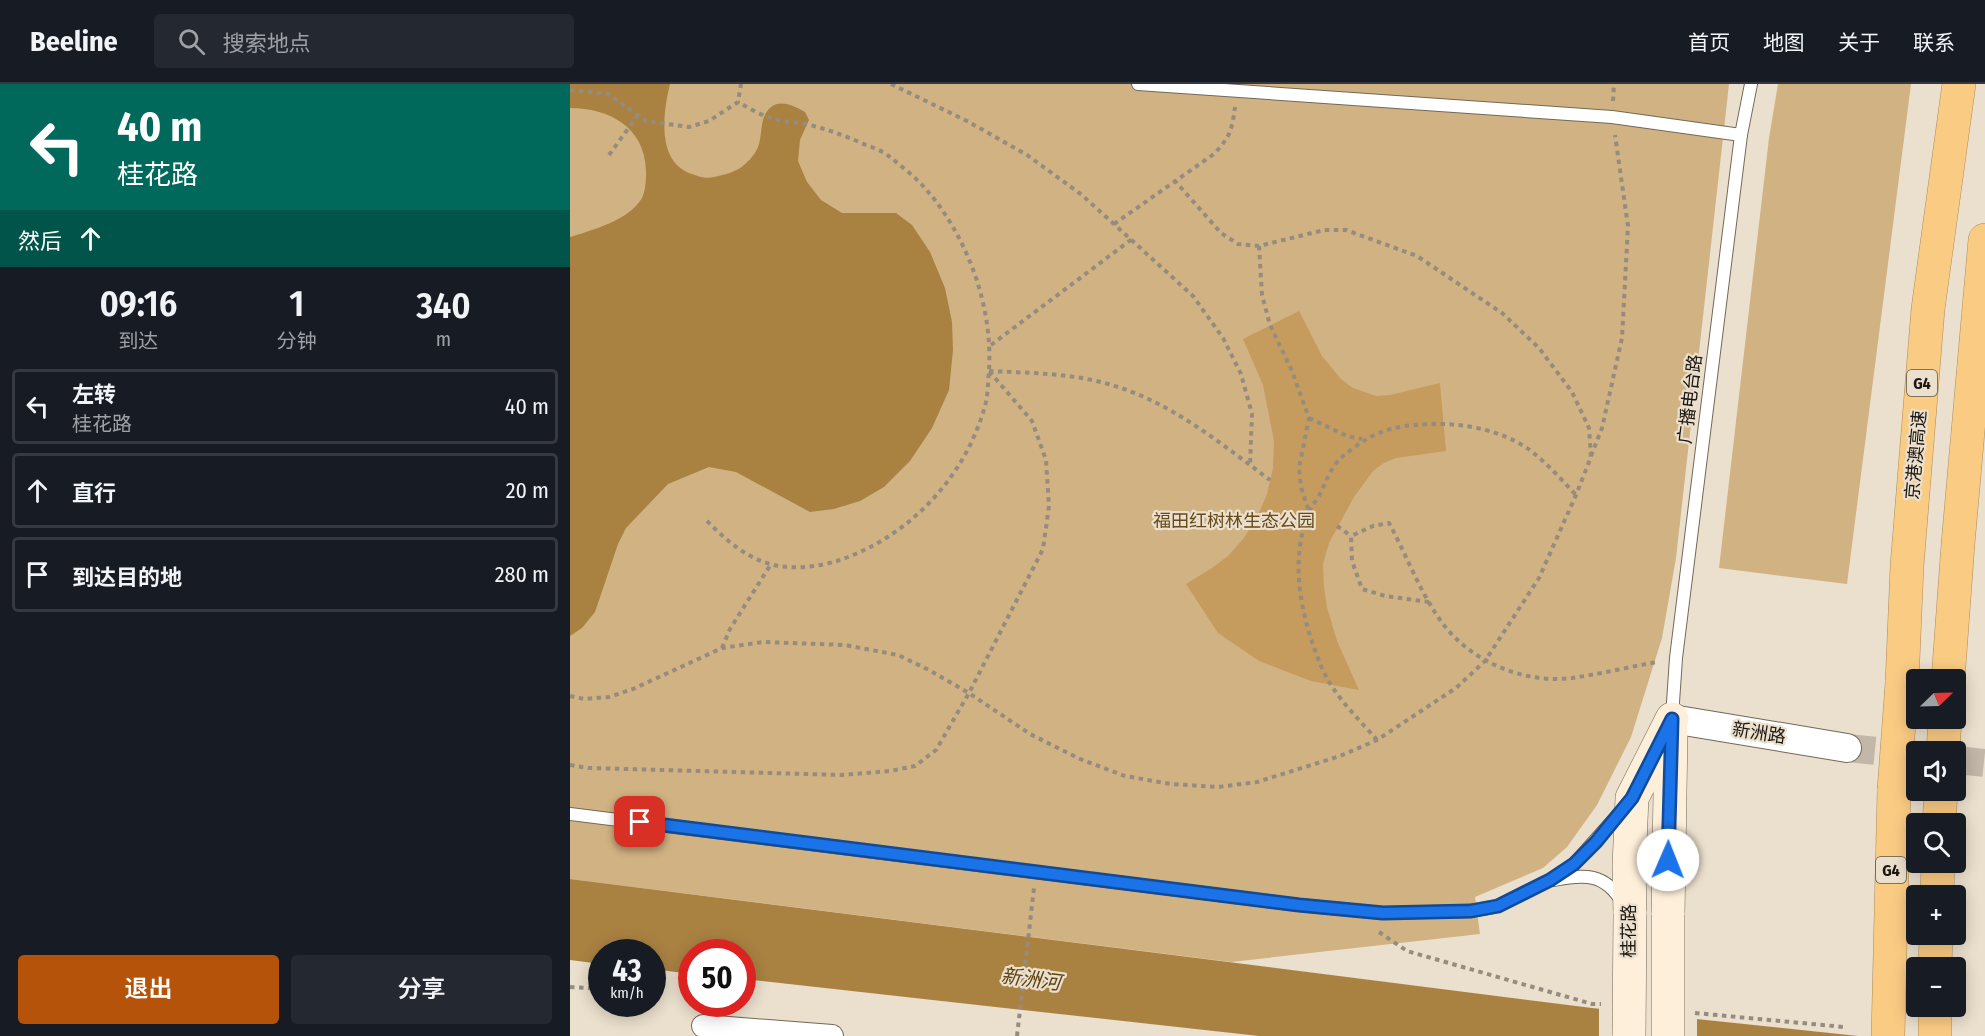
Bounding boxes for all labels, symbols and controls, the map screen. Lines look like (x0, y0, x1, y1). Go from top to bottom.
search box (154, 14, 574, 68)
text: Beeline (30, 25, 118, 58)
icon: search (175, 25, 208, 58)
text: 搜索地点 (223, 30, 311, 57)
text: 首页 (1688, 30, 1730, 56)
text: 地图 (1763, 30, 1805, 56)
text: 关于 (1838, 30, 1880, 56)
text: 联系 (1913, 30, 1955, 56)
text: 40 m (117, 102, 202, 152)
icon: left (18, 108, 96, 186)
text: 桂花路 (117, 159, 198, 191)
icon: ahead (74, 222, 107, 255)
text: 然后 (18, 228, 62, 255)
text: 09:16 (99, 282, 177, 326)
text: 1 (289, 282, 304, 326)
text: 340 (416, 284, 471, 328)
text: m (436, 327, 451, 351)
text: 到达 (118, 329, 158, 353)
text: 分钟 (277, 329, 317, 353)
street label: 广播电台路 (1674, 353, 1706, 445)
road number: G4 (1907, 370, 1937, 396)
text: 左转 (72, 381, 116, 408)
icon: left (21, 390, 54, 423)
text: 40 m (505, 393, 549, 420)
street label: 京港澳高速 (1901, 409, 1931, 501)
text: 桂花路 (72, 412, 132, 436)
icon: ahead (21, 474, 54, 507)
text: 20 m (506, 477, 549, 504)
text: 直行 (72, 480, 116, 507)
park label: 福田红树林生态公园 (1153, 510, 1315, 532)
icon: arrive (21, 558, 54, 591)
text: 280 m (495, 561, 549, 588)
text: 到达目的地 (72, 564, 182, 591)
north arrow (1906, 669, 1966, 729)
map controls (1906, 669, 1966, 1017)
street label: 新洲路 (1731, 718, 1787, 748)
button: sound (1906, 741, 1966, 801)
pin (614, 796, 665, 847)
icon: arrive (623, 805, 656, 838)
button: search (1906, 813, 1966, 873)
position arrow (1636, 828, 1700, 892)
road number: G4 (1876, 857, 1906, 883)
button: + (1906, 885, 1966, 945)
street label: 桂花路 (1618, 904, 1640, 958)
speed limit sign: 50 (678, 939, 756, 1017)
text: 43 (612, 953, 642, 989)
button: 退出 (18, 955, 279, 1024)
button: 分享 (291, 955, 552, 1024)
button: − (1906, 957, 1966, 1017)
water label: 新洲河 (1000, 963, 1066, 995)
text: km/h (610, 984, 644, 1002)

